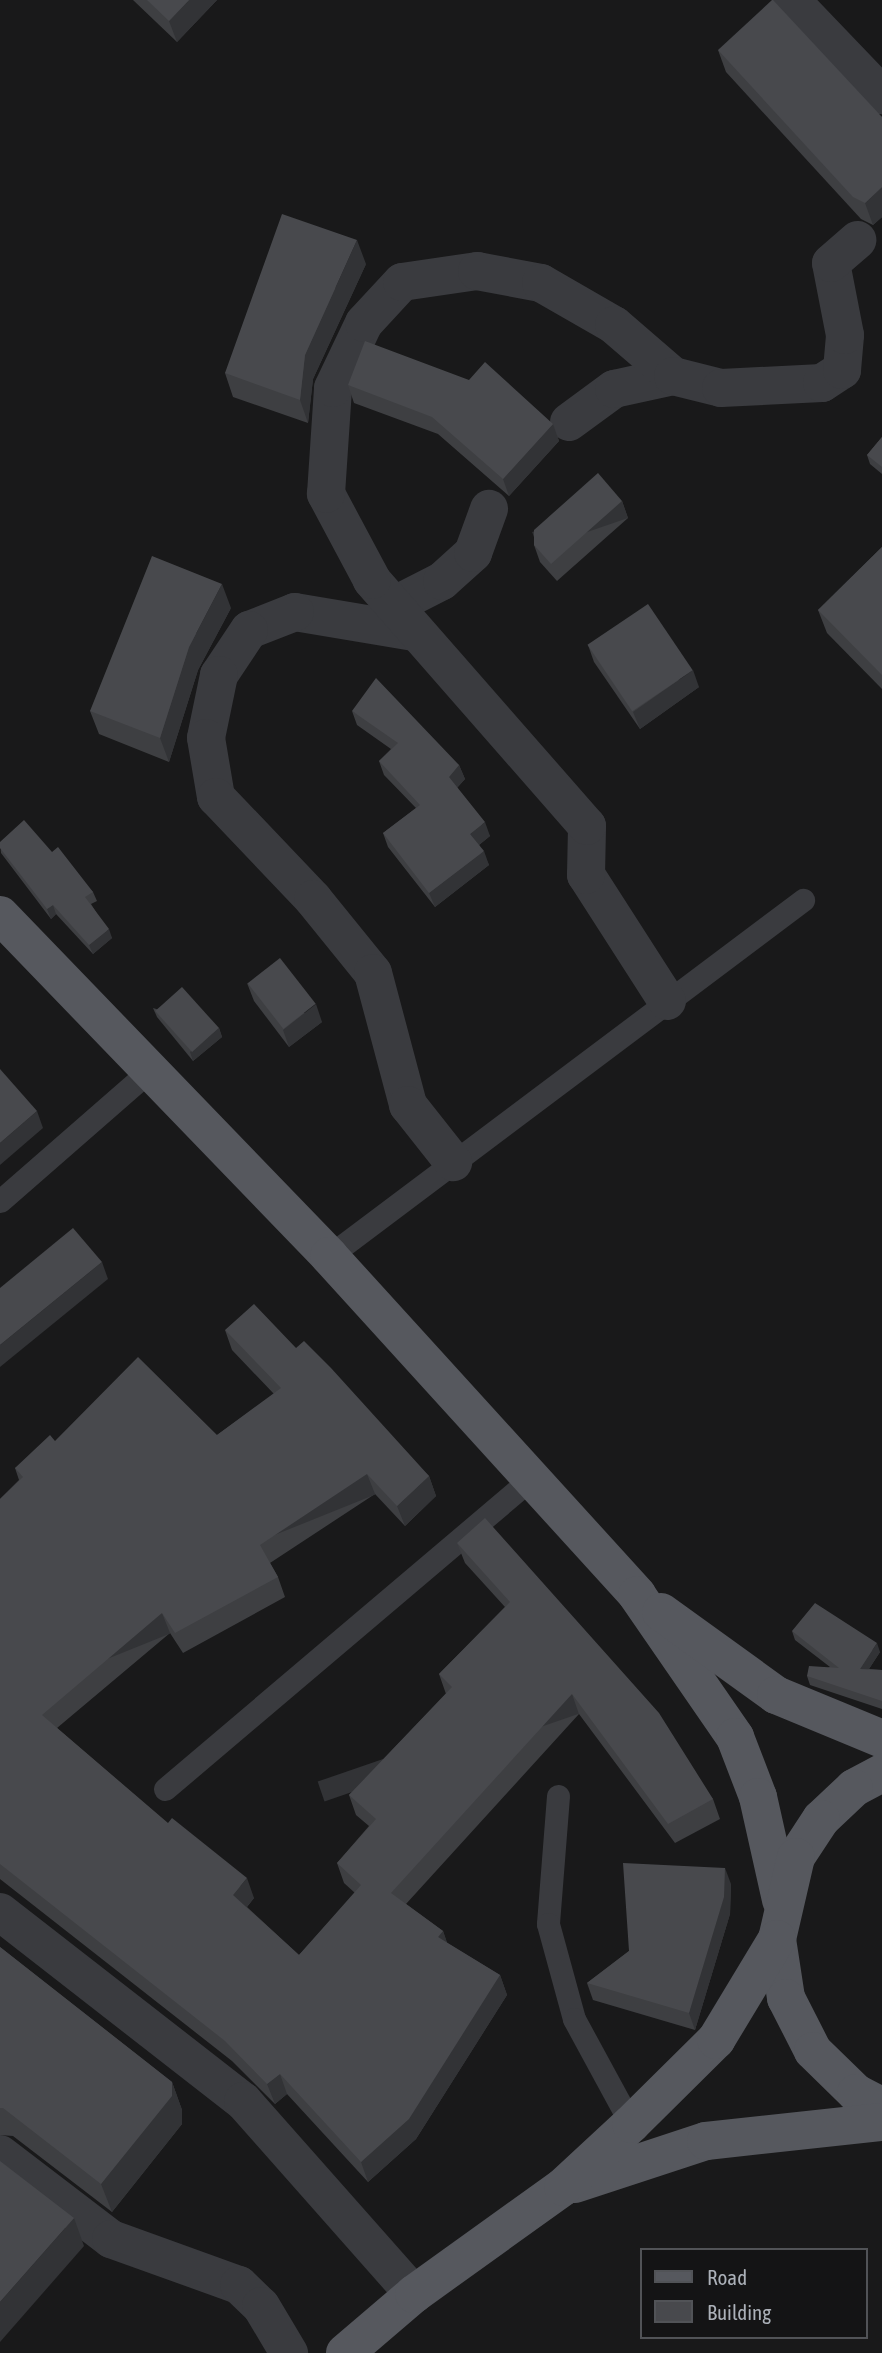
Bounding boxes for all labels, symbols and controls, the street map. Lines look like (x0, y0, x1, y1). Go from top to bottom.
legend (640, 2248, 868, 2339)
text: Road (707, 2265, 747, 2289)
text: Building (707, 2300, 771, 2324)

